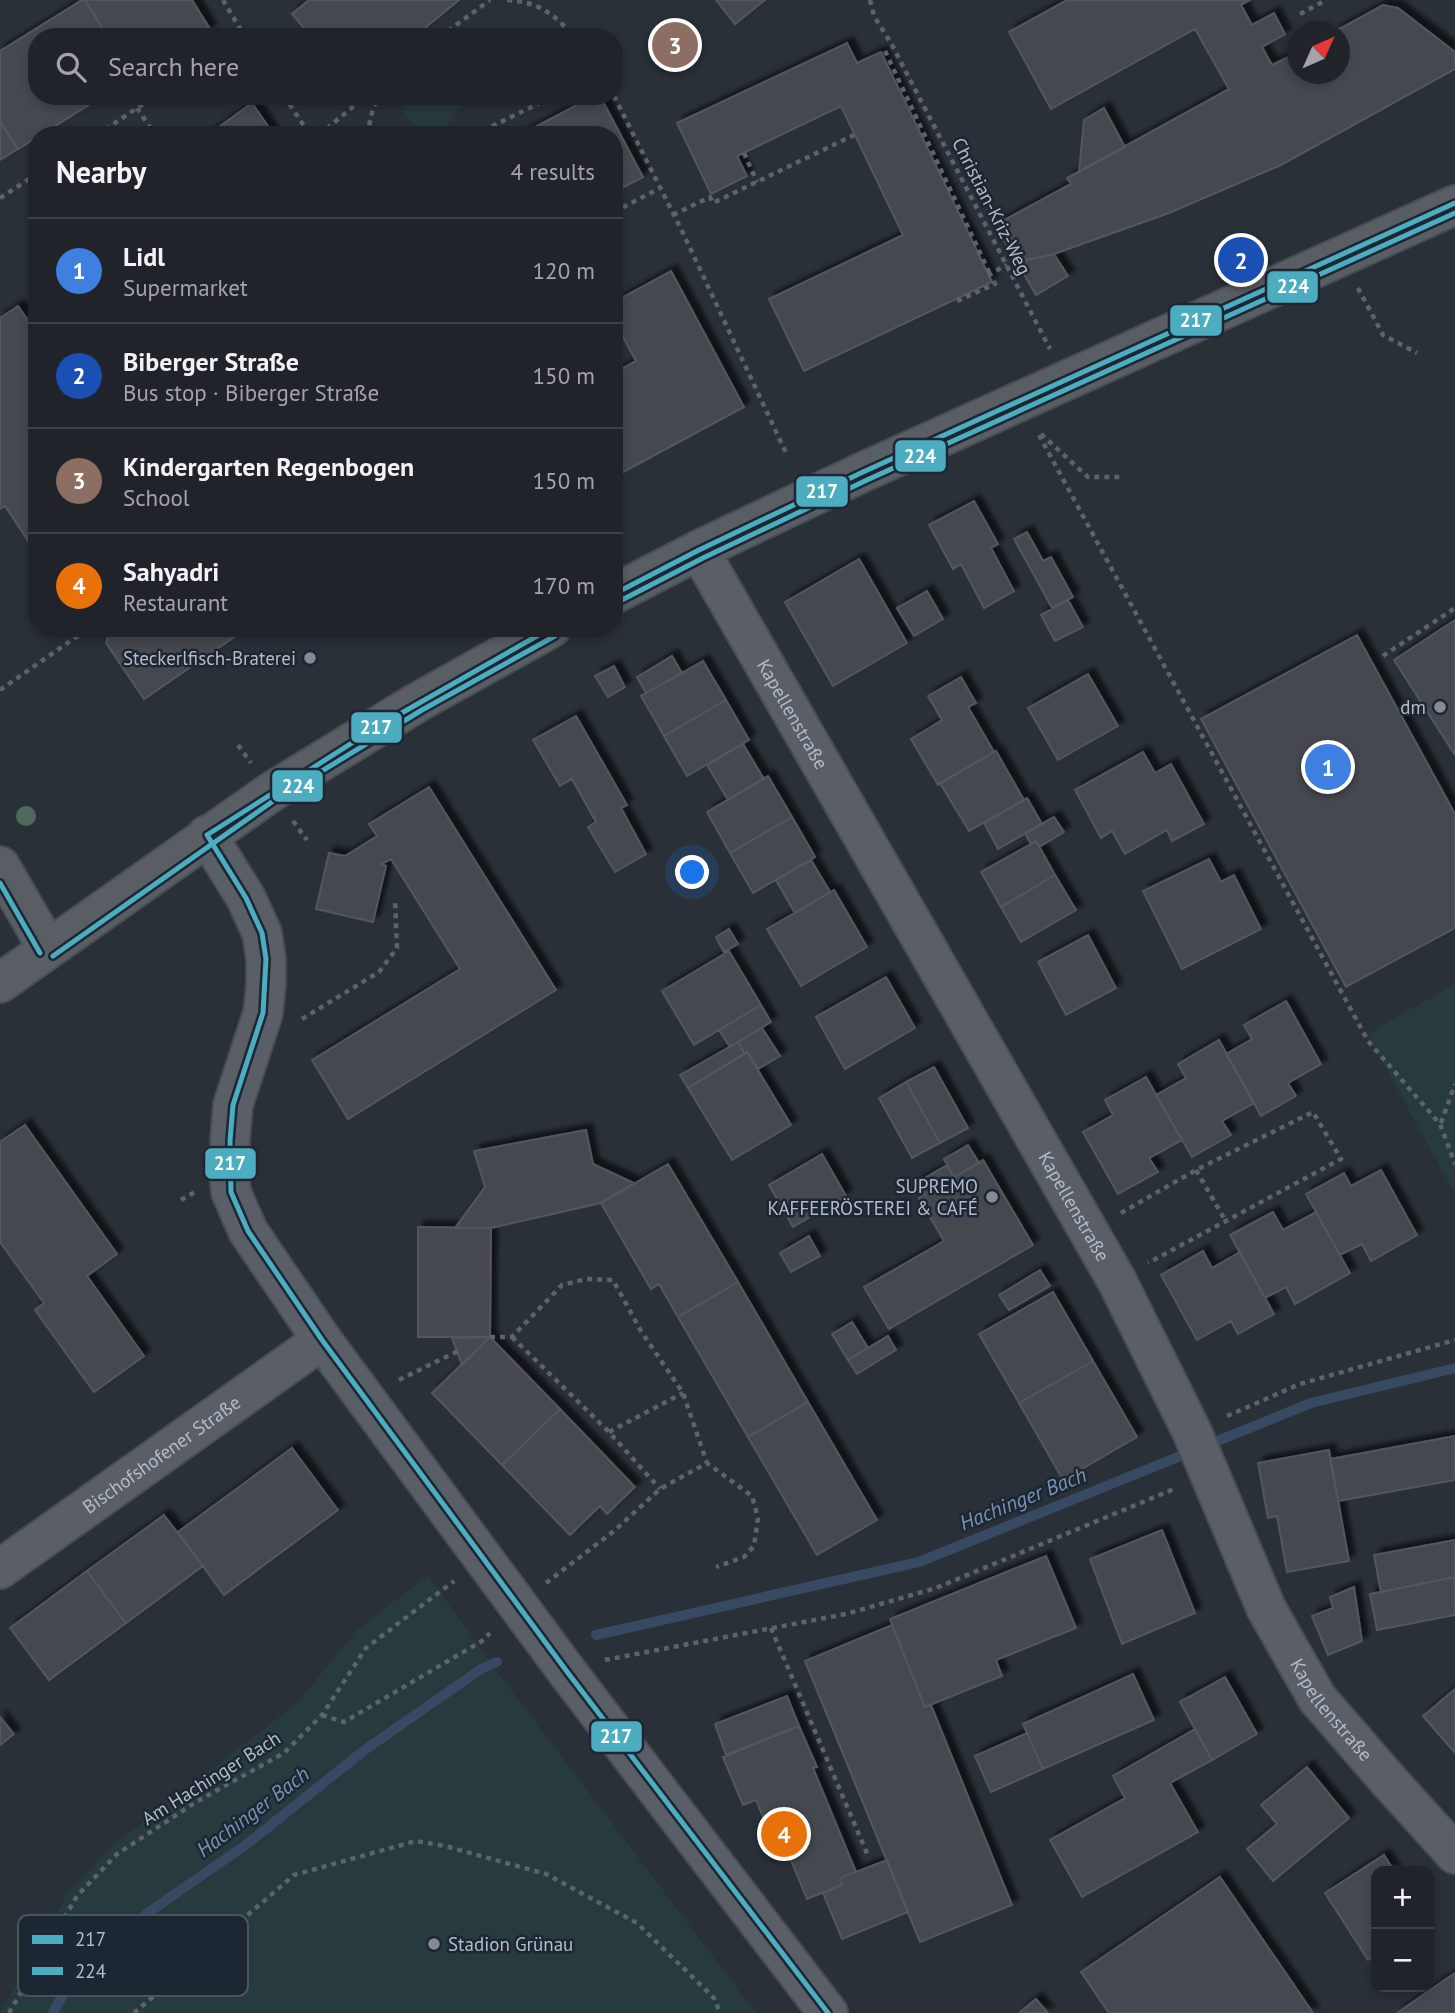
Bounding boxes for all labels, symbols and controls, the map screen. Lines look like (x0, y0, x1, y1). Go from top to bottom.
pin: 3 (652, 19, 698, 71)
north arrow (1287, 21, 1350, 84)
search box (28, 28, 623, 105)
icon: search (52, 48, 90, 86)
text: Search here (108, 50, 239, 83)
street label: Christian-Kriz-Weg (947, 133, 1037, 279)
text: Nearby (56, 152, 146, 191)
text: 4 results (511, 157, 595, 186)
pin: 2 (1218, 234, 1264, 286)
text: Lidl (123, 240, 165, 273)
text: 1 (72, 256, 86, 285)
text: 120 m (533, 256, 595, 285)
line badge: 224 (1266, 270, 1319, 304)
text: Supermarket (123, 273, 248, 302)
text: 224 (1277, 274, 1309, 298)
line badge: 217 (1169, 304, 1223, 337)
text: 217 (1180, 308, 1212, 332)
text: Biberger Straße (123, 345, 299, 378)
text: 2 (72, 361, 86, 390)
text: 150 m (533, 361, 595, 390)
text: Bus stop · Biberger Straße (123, 378, 379, 407)
line badge: 224 (894, 439, 947, 473)
text: 224 (904, 444, 936, 468)
text: Kindergarten Regenbogen (123, 450, 414, 483)
text: 3 (72, 466, 86, 495)
text: 150 m (533, 466, 595, 495)
line badge: 217 (795, 475, 849, 508)
text: 217 (806, 479, 838, 503)
text: School (123, 483, 190, 512)
text: Sahyadri (123, 555, 219, 588)
text: 4 (72, 571, 86, 600)
text: 170 m (533, 571, 595, 600)
text: Restaurant (123, 588, 228, 617)
place label: Steckerlfisch-Braterei (123, 646, 296, 670)
marker: Steckerlfisch-Braterei (302, 650, 318, 666)
street label: Kapellenstraße (752, 655, 834, 773)
place label: dm (1400, 695, 1426, 719)
marker: dm (1432, 699, 1448, 715)
line badge: 217 (350, 711, 403, 744)
text: 217 (360, 715, 392, 739)
pin: 1 (1305, 741, 1351, 793)
line badge: 224 (271, 769, 324, 803)
text: 224 (282, 774, 314, 798)
your location (675, 855, 709, 889)
line badge: 217 (204, 1147, 257, 1180)
street label: Kapellenstraße (1033, 1147, 1115, 1266)
text: 217 (214, 1151, 246, 1175)
place label: SUPREMO KAFFEERÖSTEREI & CAFÉ (767, 1174, 978, 1220)
marker: SUPREMO KAFFEERÖSTEREI & CAFÉ (984, 1189, 1000, 1205)
street label: Bischofshofener Straße (78, 1390, 245, 1519)
water label: Hachinger Bach (955, 1461, 1090, 1536)
street label: Kapellenstraße (1285, 1654, 1378, 1766)
line badge: 217 (590, 1720, 643, 1753)
text: 217 (600, 1724, 632, 1748)
street label: Am Hachinger Bach (137, 1726, 285, 1830)
water label: Hachinger Bach (192, 1761, 314, 1863)
pin: 4 (761, 1808, 807, 1860)
map controls (1371, 1866, 1434, 1992)
button: + (1371, 1866, 1434, 1929)
legend (18, 1915, 248, 1996)
text: 217 (75, 1927, 106, 1951)
button: − (1371, 1929, 1434, 1992)
place label: Stadion Grünau (448, 1932, 573, 1956)
marker: Stadion Grünau (426, 1936, 442, 1952)
text: 224 (75, 1959, 106, 1983)

